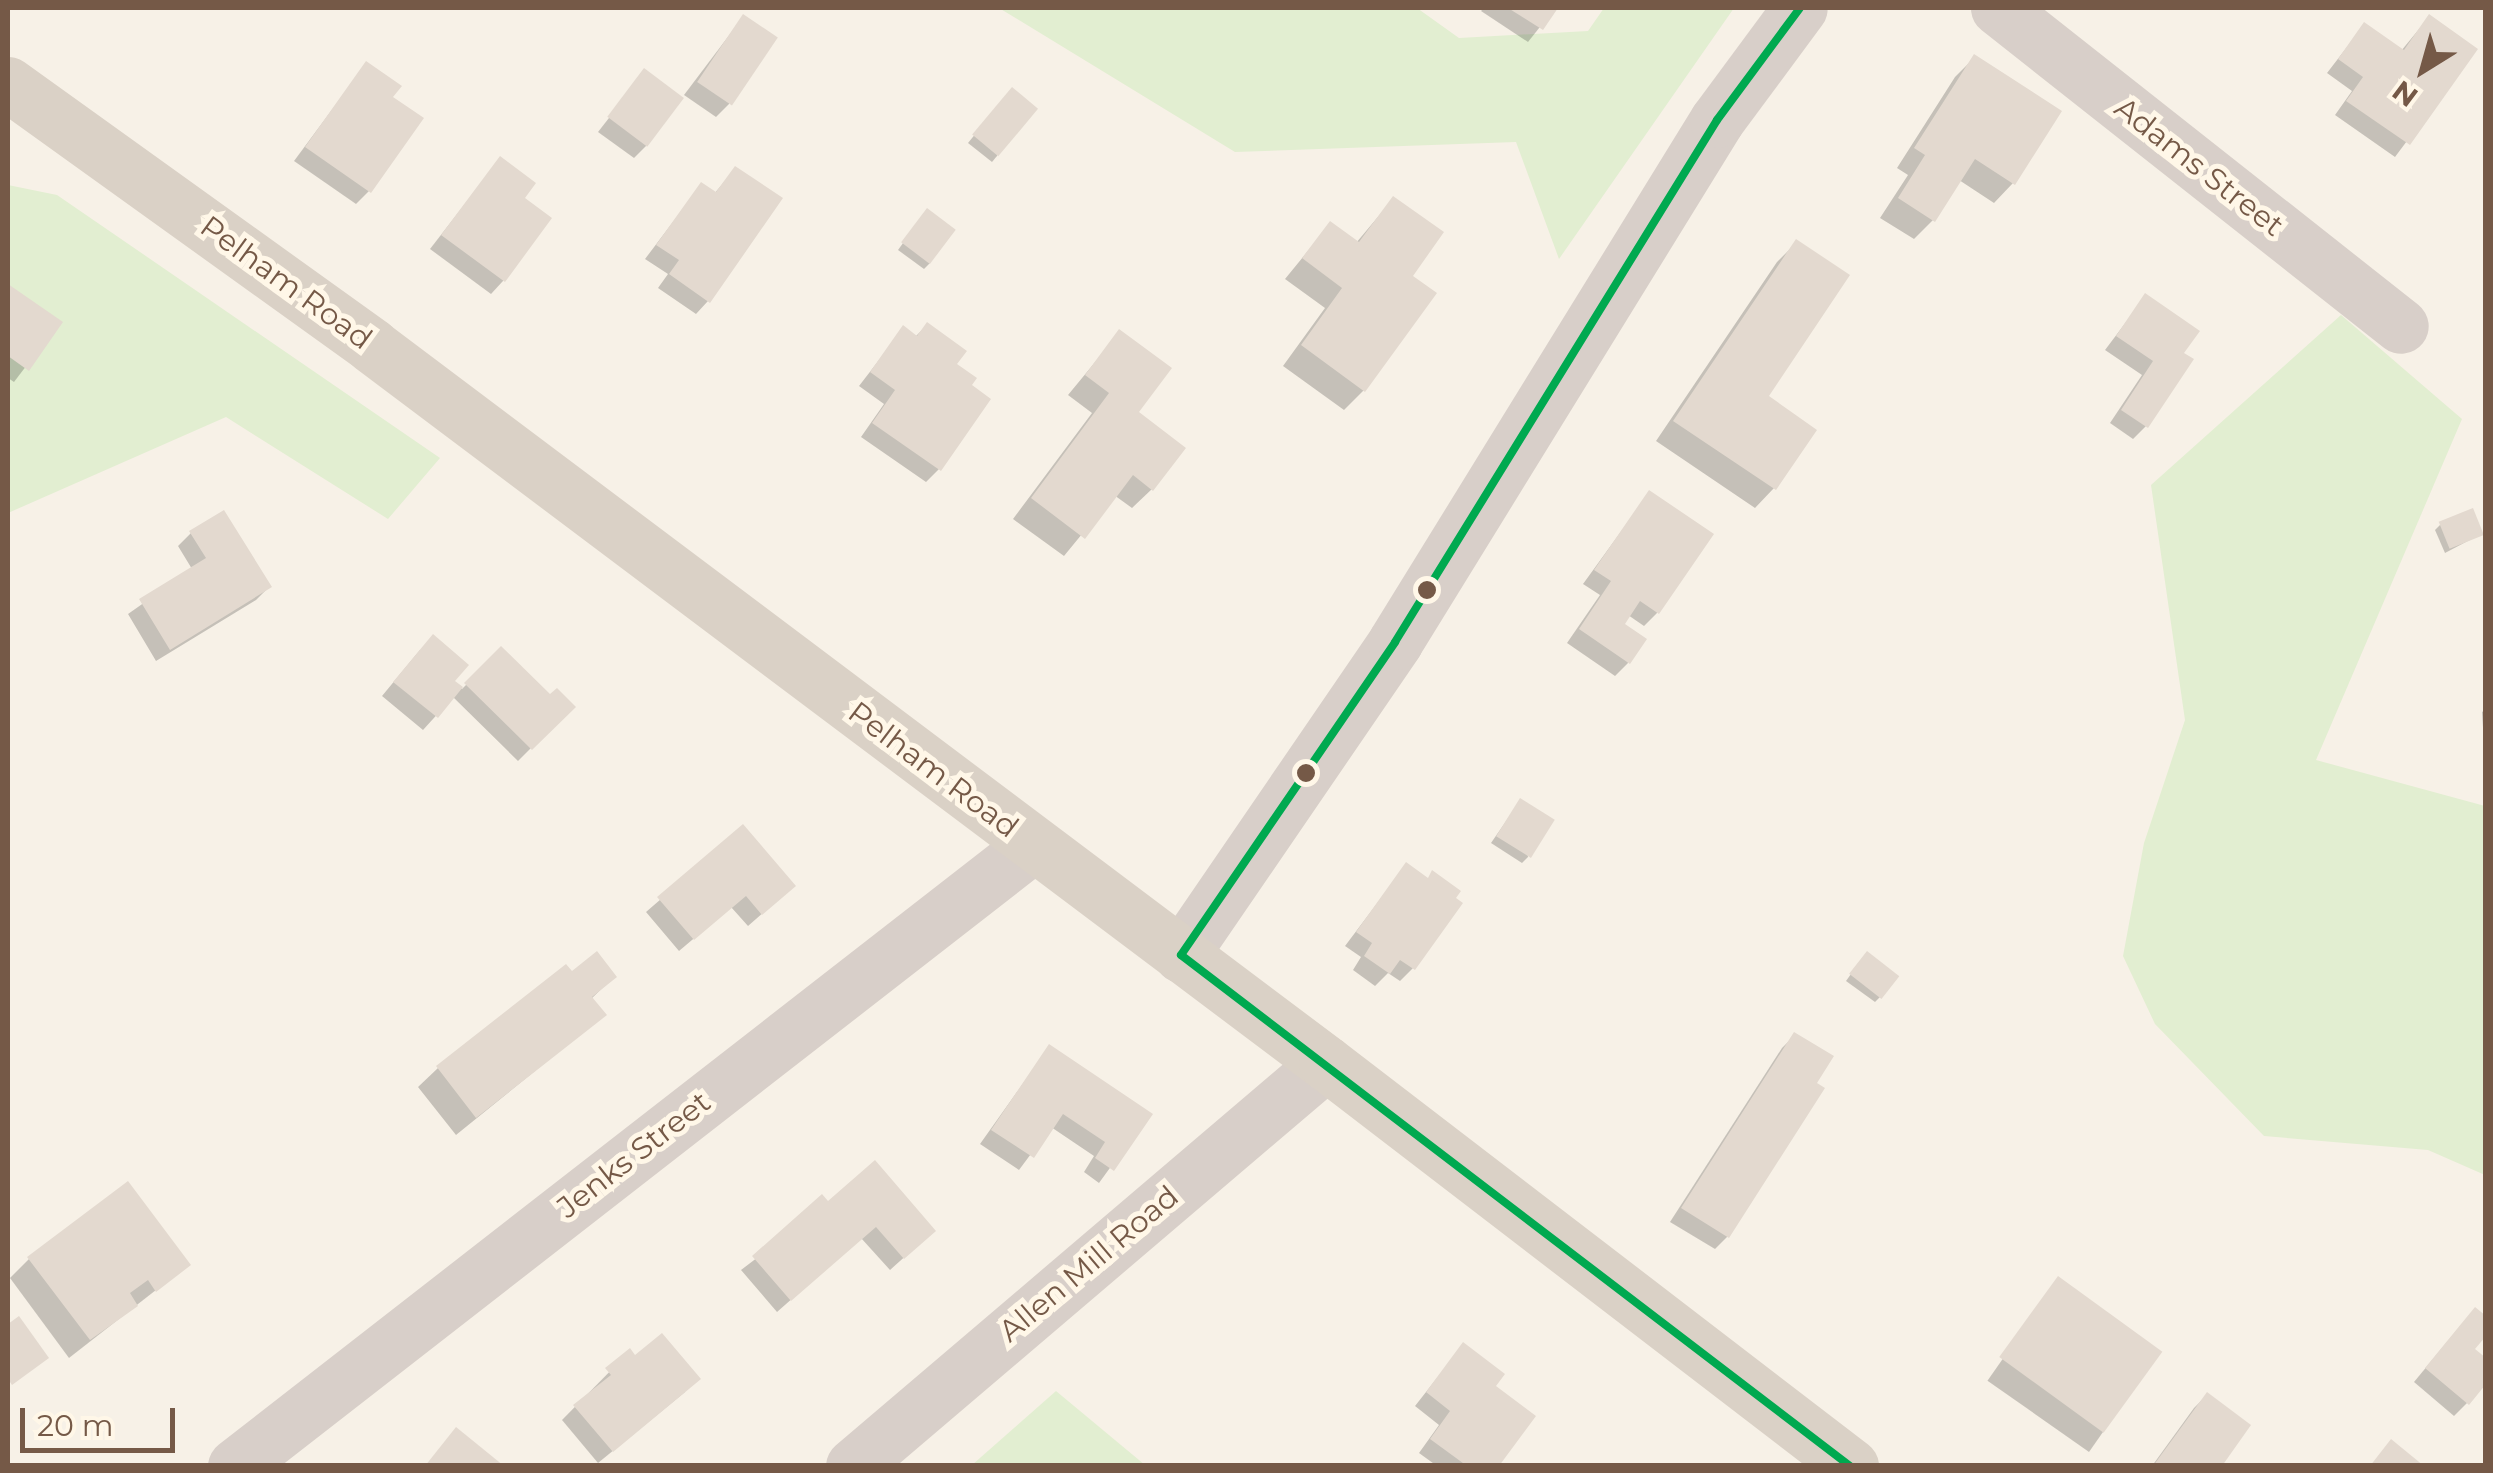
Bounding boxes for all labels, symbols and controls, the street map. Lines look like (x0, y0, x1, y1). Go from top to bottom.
north arrow (2373, 20, 2473, 120)
text: N (2386, 74, 2424, 114)
street label: Adams Street (2107, 90, 2291, 244)
street label: Pelham Road (193, 209, 379, 357)
unlabelled marker (1417, 580, 1437, 600)
street label: Pelham Road (841, 694, 1025, 846)
unlabelled marker (1296, 763, 1316, 783)
street label: Jenks Street (550, 1084, 718, 1226)
street label: Allen Mill Road (992, 1179, 1186, 1349)
scale bar (25, 1388, 180, 1450)
text: 20 m (37, 1407, 114, 1444)

